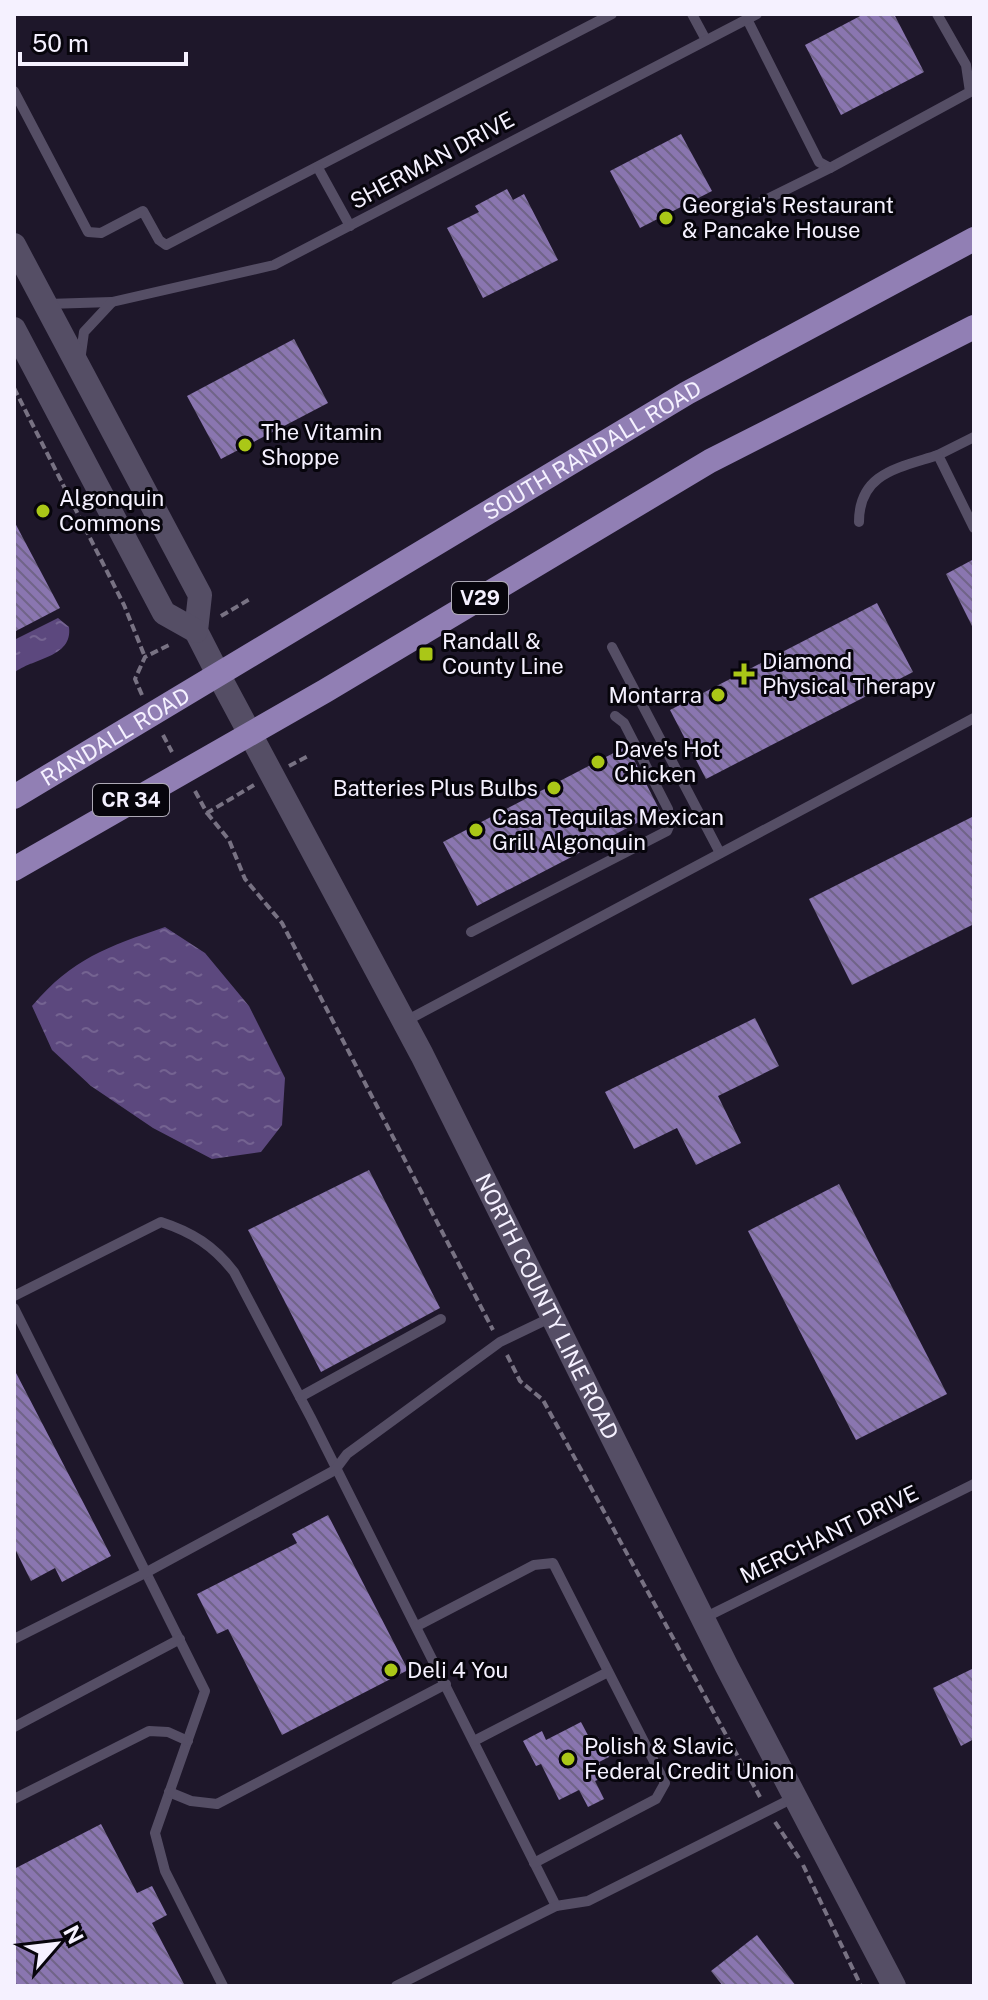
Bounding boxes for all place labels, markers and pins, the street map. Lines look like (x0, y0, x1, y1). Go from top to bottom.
place label: Georgia's Restaurant & Pancake House (682, 192, 894, 243)
marker: Georgia's Restaurant & Pancake House (657, 209, 675, 227)
place label: The Vitamin Shoppe (261, 419, 382, 470)
marker: The Vitamin Shoppe (236, 436, 254, 454)
place label: Algonquin Commons (59, 485, 164, 536)
marker: Algonquin Commons (34, 502, 52, 520)
place label: Randall & County Line (442, 628, 564, 679)
marker: Randall & County Line (417, 645, 435, 663)
place label: Diamond Physical Therapy (762, 648, 936, 699)
marker: Diamond Physical Therapy (733, 663, 755, 685)
place label: Montarra (608, 682, 702, 708)
marker: Montarra (709, 686, 727, 704)
place label: Dave's Hot Chicken (614, 736, 720, 787)
marker: Dave's Hot Chicken (589, 753, 607, 771)
place label: Batteries Plus Bulbs (333, 775, 538, 801)
marker: Batteries Plus Bulbs (545, 779, 563, 797)
place label: Casa Tequilas Mexican Grill Algonquin (492, 804, 724, 855)
marker: Casa Tequilas Mexican Grill Algonquin (467, 821, 485, 839)
place label: Deli 4 You (407, 1657, 508, 1683)
marker: Deli 4 You (382, 1661, 400, 1679)
place label: Polish & Slavic Federal Credit Union (584, 1733, 795, 1784)
marker: Polish & Slavic Federal Credit Union (559, 1750, 577, 1768)

